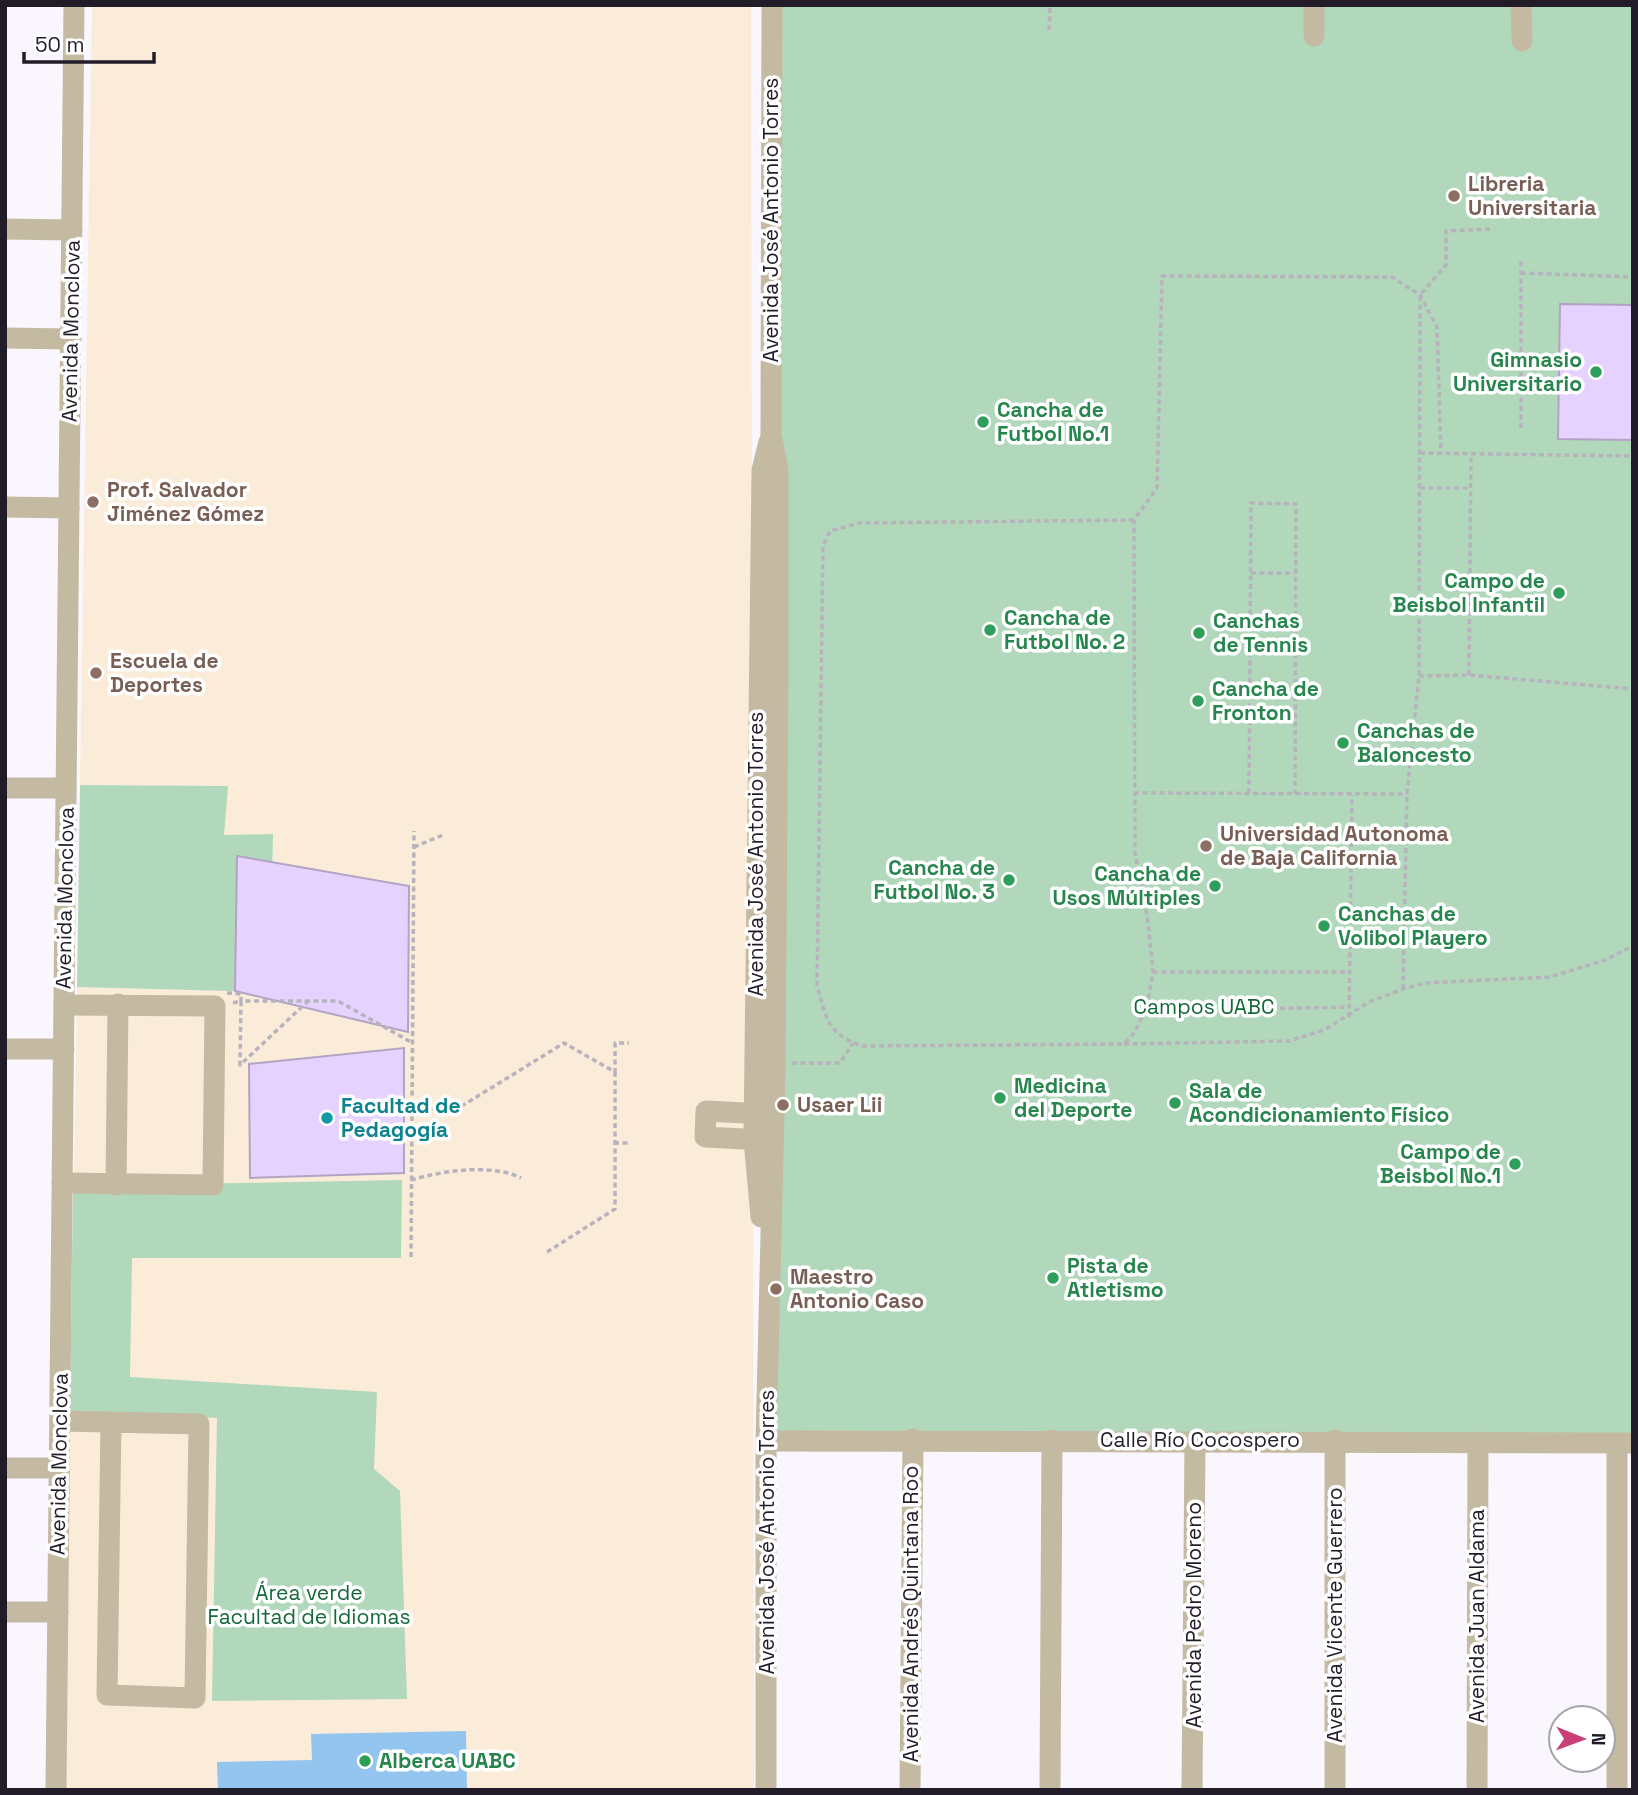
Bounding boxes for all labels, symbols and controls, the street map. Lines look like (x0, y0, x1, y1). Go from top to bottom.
scale bar (24, 21, 154, 65)
text: 50 m (35, 31, 85, 58)
street label: Avenida José Antonio Torres (757, 78, 784, 362)
place label: Libreria Universitaria (1468, 170, 1596, 221)
marker: Libreria Universitaria (1446, 188, 1462, 204)
street label: Avenida Monclova (55, 240, 86, 422)
place label: Gimnasio Universitario (1453, 346, 1582, 397)
marker: Gimnasio Universitario (1588, 364, 1604, 380)
place label: Cancha de Futbol No.1 (997, 396, 1109, 447)
marker: Cancha de Futbol No.1 (975, 414, 991, 430)
place label: Prof. Salvador Jiménez Gómez (107, 476, 264, 527)
marker: Prof. Salvador Jiménez Gómez (85, 494, 101, 510)
place label: Campo de Beisbol Infantil (1392, 567, 1545, 618)
marker: Campo de Beisbol Infantil (1551, 585, 1567, 601)
place label: Cancha de Futbol No. 2 (1004, 604, 1125, 655)
place label: Canchas de Tennis (1213, 607, 1308, 658)
marker: Cancha de Futbol No. 2 (982, 622, 998, 638)
marker: Canchas de Tennis (1191, 625, 1207, 641)
place label: Escuela de Deportes (110, 647, 219, 698)
marker: Escuela de Deportes (88, 665, 104, 681)
place label: Cancha de Fronton (1212, 675, 1319, 726)
marker: Cancha de Fronton (1190, 693, 1206, 709)
street label: Avenida José Antonio Torres (742, 712, 769, 996)
place label: Canchas de Baloncesto (1357, 717, 1475, 768)
marker: Canchas de Baloncesto (1335, 735, 1351, 751)
street label: Avenida Monclova (49, 807, 80, 989)
place label: Universidad Autonoma de Baja California (1220, 820, 1449, 871)
marker: Universidad Autonoma de Baja California (1198, 838, 1214, 854)
place label: Cancha de Futbol No. 3 (874, 854, 995, 905)
place label: Cancha de Usos Múltiples (1052, 860, 1201, 911)
marker: Cancha de Futbol No. 3 (1001, 872, 1017, 888)
marker: Cancha de Usos Múltiples (1207, 878, 1223, 894)
place label: Canchas de Volibol Playero (1338, 900, 1488, 951)
marker: Canchas de Volibol Playero (1316, 918, 1332, 934)
park label: Campos UABC (1134, 993, 1274, 1020)
place label: Medicina del Deporte (1014, 1072, 1132, 1123)
place label: Sala de Acondicionamiento Físico (1189, 1077, 1449, 1128)
marker: Medicina del Deporte (992, 1090, 1008, 1106)
place label: Usaer Lii (797, 1091, 882, 1118)
place label: Facultad de Pedagogía (341, 1092, 461, 1143)
marker: Sala de Acondicionamiento Físico (1167, 1095, 1183, 1111)
marker: Usaer Lii (775, 1097, 791, 1113)
marker: Facultad de Pedagogía (319, 1110, 335, 1126)
place label: Campo de Beisbol No.1 (1380, 1138, 1501, 1189)
marker: Campo de Beisbol No.1 (1507, 1156, 1523, 1172)
place label: Pista de Atletismo (1067, 1252, 1164, 1303)
place label: Maestro Antonio Caso (790, 1263, 924, 1314)
marker: Pista de Atletismo (1045, 1270, 1061, 1286)
marker: Maestro Antonio Caso (768, 1281, 784, 1297)
street label: Avenida Monclova (43, 1373, 74, 1555)
street label: Avenida José Antonio Torres (753, 1390, 780, 1674)
street label: Calle Río Cocospero (1100, 1426, 1300, 1453)
street label: Avenida Andrés Quintana Roo (897, 1466, 924, 1762)
street label: Avenida Vicente Guerrero (1321, 1487, 1348, 1743)
street label: Avenida Pedro Moreno (1180, 1502, 1207, 1728)
street label: Avenida Juan Aldama (1463, 1509, 1490, 1723)
park label: Área verde Facultad de Idiomas (207, 1579, 411, 1630)
north arrow (1547, 1704, 1617, 1774)
text: N (1586, 1733, 1611, 1746)
place label: Alberca UABC (379, 1747, 516, 1774)
marker: Alberca UABC (357, 1753, 373, 1769)

